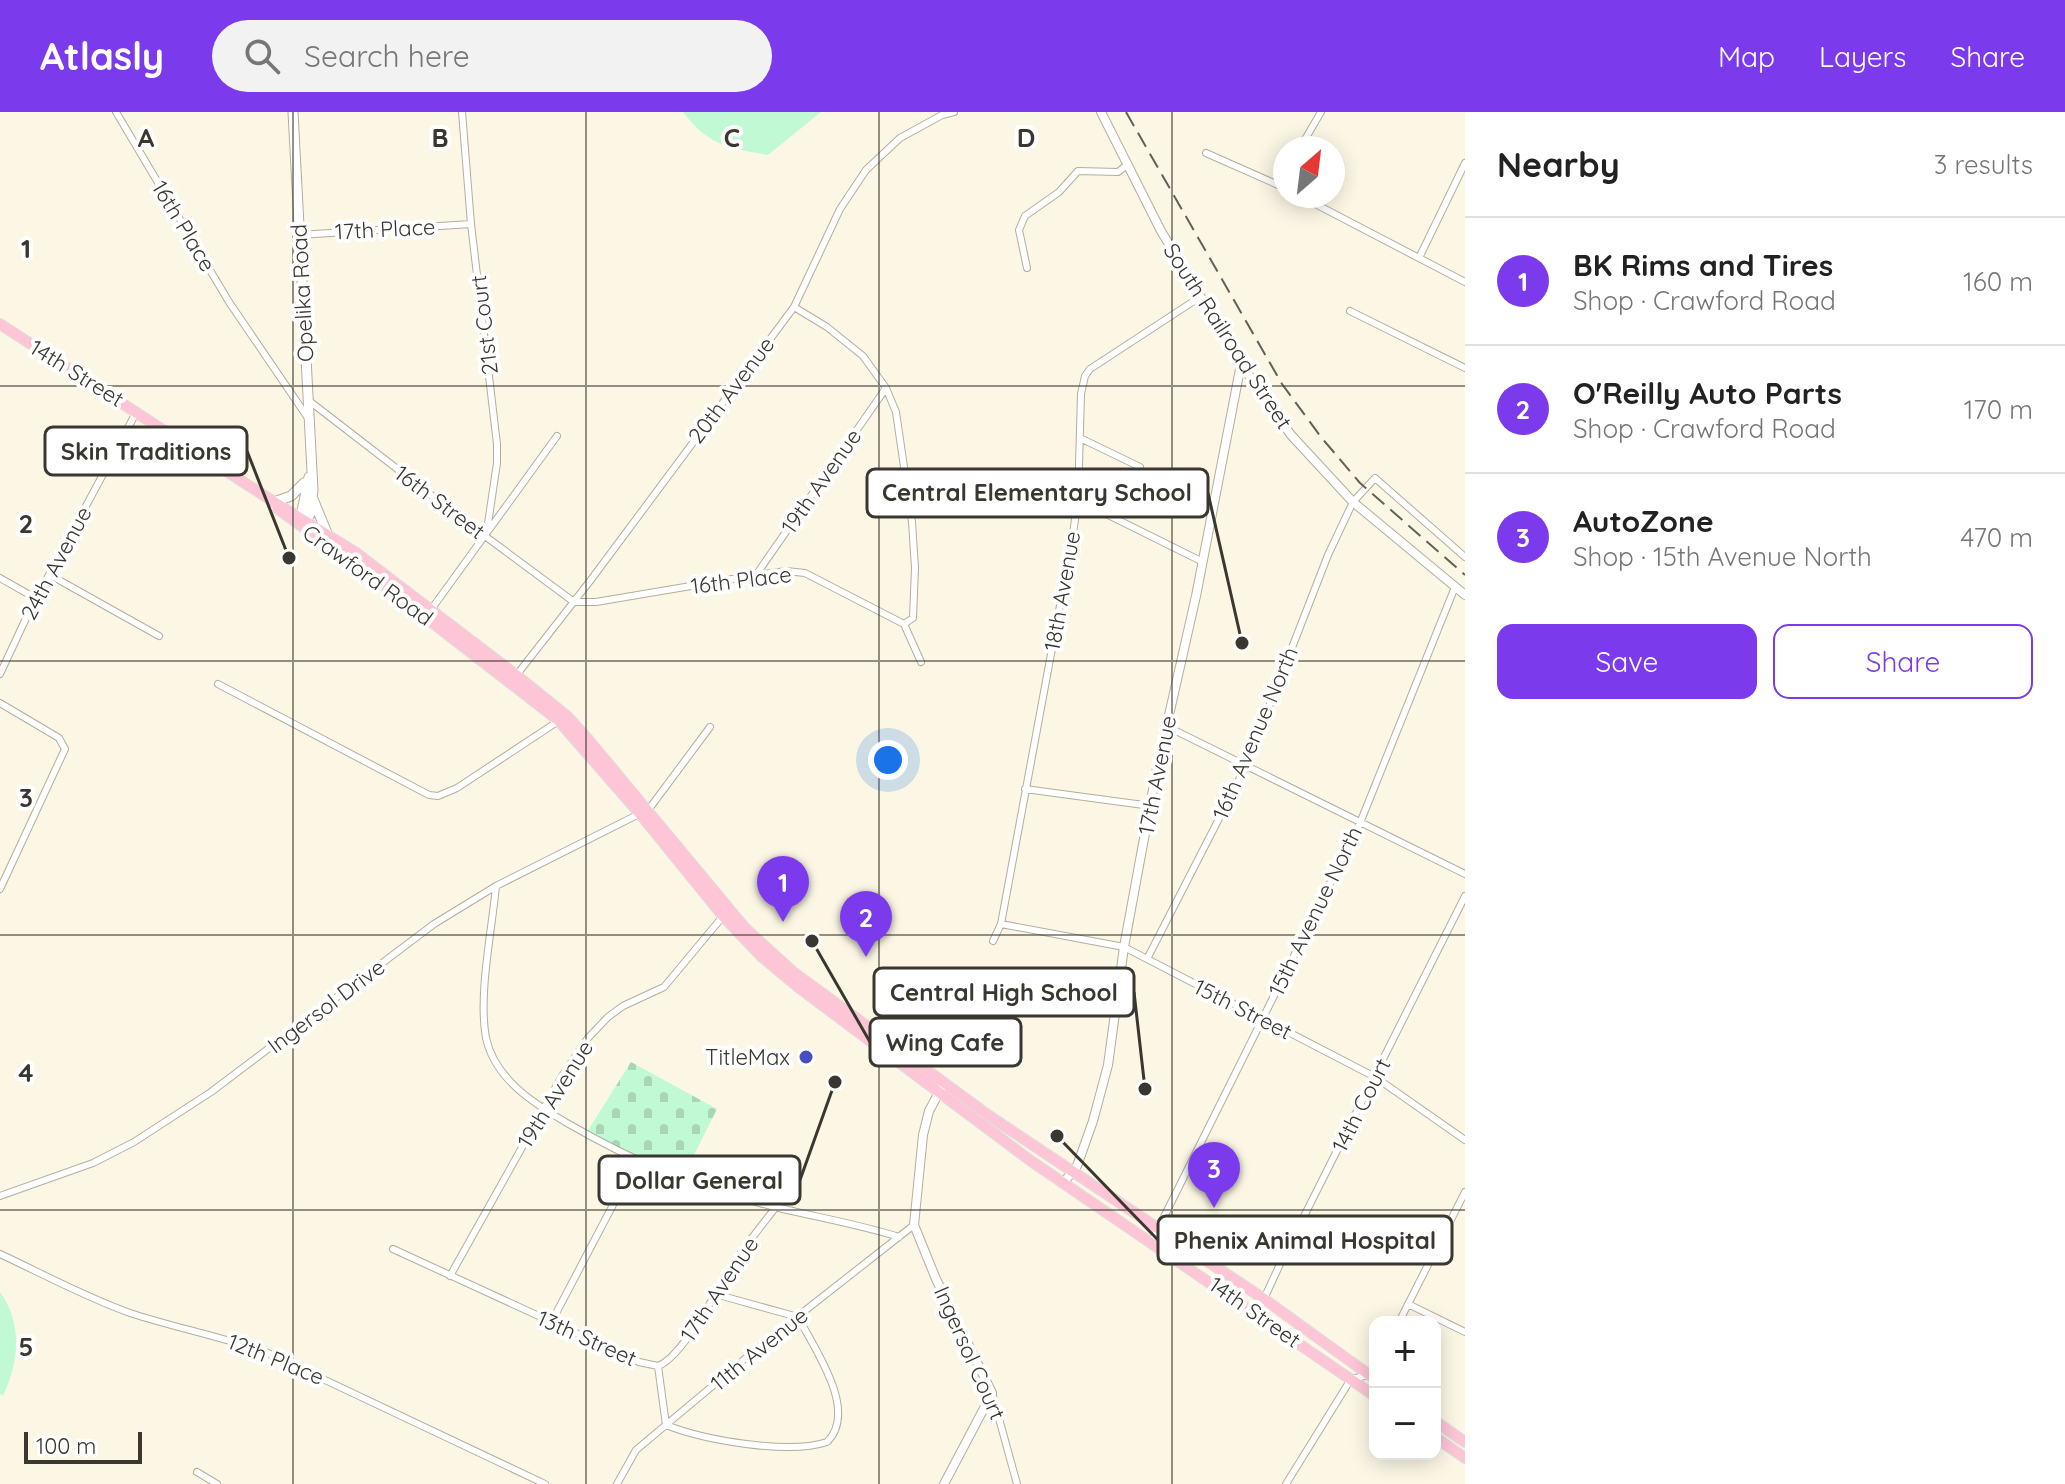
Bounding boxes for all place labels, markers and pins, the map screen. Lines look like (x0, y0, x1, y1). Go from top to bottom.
callout: Skin Traditions (45, 427, 247, 475)
callout: Central Elementary School (867, 469, 1208, 517)
pin: 1 (757, 856, 809, 922)
pin: 2 (840, 891, 892, 957)
callout: Central High School (874, 968, 1134, 1016)
callout: Wing Cafe (870, 1018, 1021, 1066)
place label: TitleMax (705, 1043, 790, 1071)
marker: TitleMax (797, 1048, 815, 1066)
pin: 3 (1188, 1142, 1240, 1208)
callout: Dollar General (599, 1156, 800, 1204)
callout: Phenix Animal Hospital (1158, 1216, 1452, 1264)

